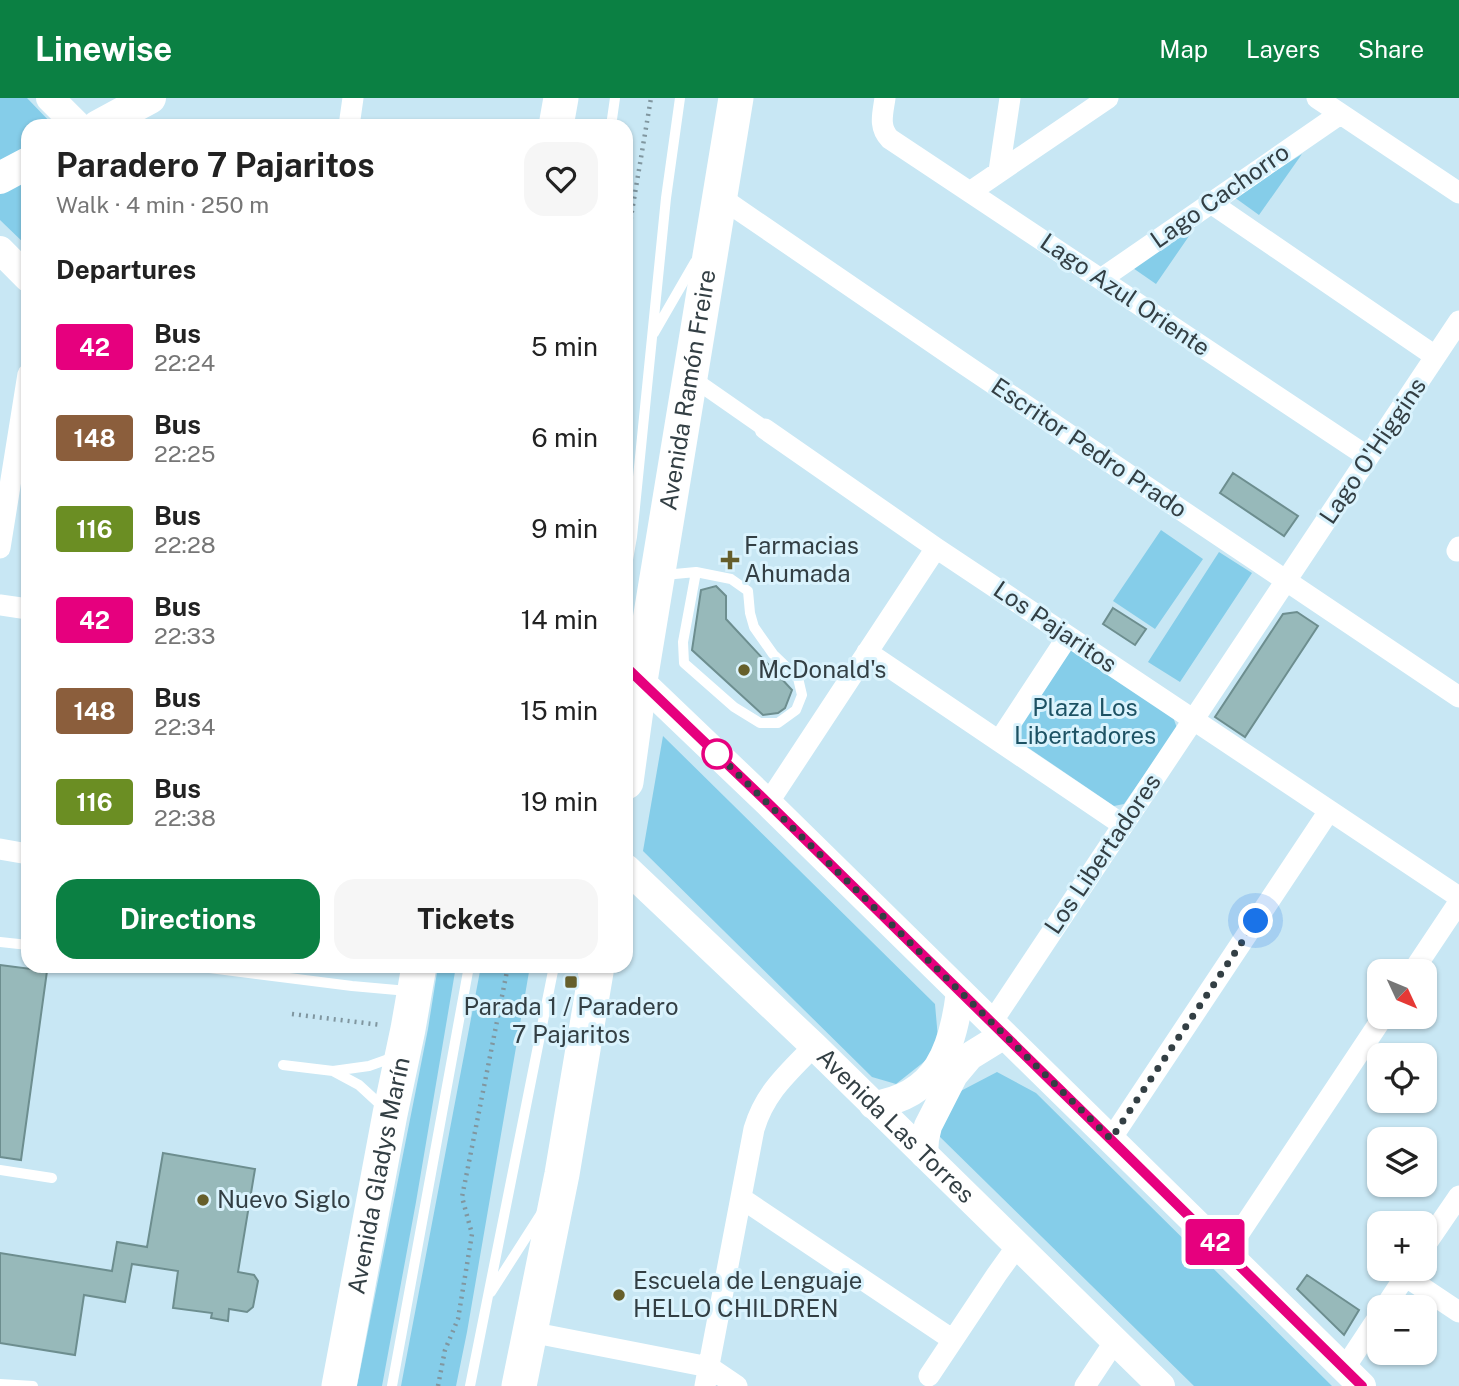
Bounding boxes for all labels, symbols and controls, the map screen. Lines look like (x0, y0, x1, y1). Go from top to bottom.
text: Linewise (35, 30, 172, 68)
text: Map (1159, 35, 1208, 63)
text: Layers (1246, 35, 1320, 63)
text: Share (1358, 35, 1424, 63)
street label: Lago Cachorro (1145, 137, 1294, 253)
button: heart (524, 142, 598, 216)
text: Paradero 7 Pajaritos (56, 146, 375, 184)
text: Walk · 4 min · 250 m (56, 191, 269, 218)
street label: Lago Azul Oriente (1035, 227, 1216, 361)
text: Departures (56, 254, 196, 285)
street label: Avenida Ramón Freire (653, 267, 721, 512)
text: Bus (154, 318, 201, 349)
text: 5 min (531, 331, 598, 362)
text: 42 (79, 333, 110, 361)
text: 22:24 (154, 349, 215, 376)
street label: Escritor Pedro Prado (986, 371, 1193, 523)
street label: Lago O'Higgins (1313, 372, 1431, 529)
text: Bus (154, 409, 201, 440)
text: 6 min (531, 422, 598, 453)
text: 148 (73, 424, 116, 452)
text: 22:25 (154, 440, 216, 467)
text: Bus (154, 500, 201, 531)
text: 9 min (531, 513, 598, 544)
text: 116 (76, 515, 113, 543)
text: 22:28 (154, 531, 216, 558)
place label: Farmacias Ahumada (744, 531, 859, 587)
marker: Farmacias Ahumada (722, 552, 738, 568)
street label: Los Pajaritos (989, 575, 1123, 678)
text: Bus (154, 591, 201, 622)
text: 14 min (521, 604, 598, 635)
text: 42 (79, 606, 110, 634)
text: 22:33 (154, 622, 215, 649)
place label: McDonald's (758, 655, 886, 683)
marker: McDonald's (736, 662, 752, 678)
text: Bus (154, 682, 201, 713)
park label: Plaza Los Libertadores (1014, 693, 1156, 749)
text: 15 min (520, 695, 598, 726)
text: 148 (73, 697, 116, 725)
text: 22:34 (154, 713, 216, 740)
unlabelled marker (702, 739, 732, 769)
street label: Los Libertadores (1038, 768, 1166, 939)
text: Bus (154, 773, 201, 804)
text: 19 min (521, 786, 598, 817)
text: 116 (76, 788, 113, 816)
text: 22:38 (154, 804, 216, 831)
button: Directions (56, 879, 320, 959)
button: Tickets (334, 879, 598, 959)
your location (1238, 903, 1273, 938)
north arrow (1367, 959, 1437, 1029)
map controls (1367, 959, 1437, 1365)
marker: Parada 1 / Paradero 7 Pajaritos (563, 974, 579, 990)
place label: Parada 1 / Paradero 7 Pajaritos (463, 992, 679, 1048)
street label: Avenida Las Torres (812, 1042, 981, 1208)
button: locate (1367, 1043, 1437, 1113)
street label: Avenida Gladys Marín (341, 1054, 415, 1296)
button: layers (1367, 1127, 1437, 1197)
place label: Nuevo Siglo (217, 1185, 351, 1213)
marker: Nuevo Siglo (195, 1192, 211, 1208)
button: + (1367, 1211, 1437, 1281)
line badge: 42 (1184, 1219, 1246, 1265)
text: 42 (1200, 1228, 1230, 1256)
place label: Escuela de Lenguaje HELLO CHILDREN (633, 1266, 862, 1322)
marker: Escuela de Lenguaje HELLO CHILDREN (611, 1287, 627, 1303)
button: − (1367, 1295, 1437, 1365)

